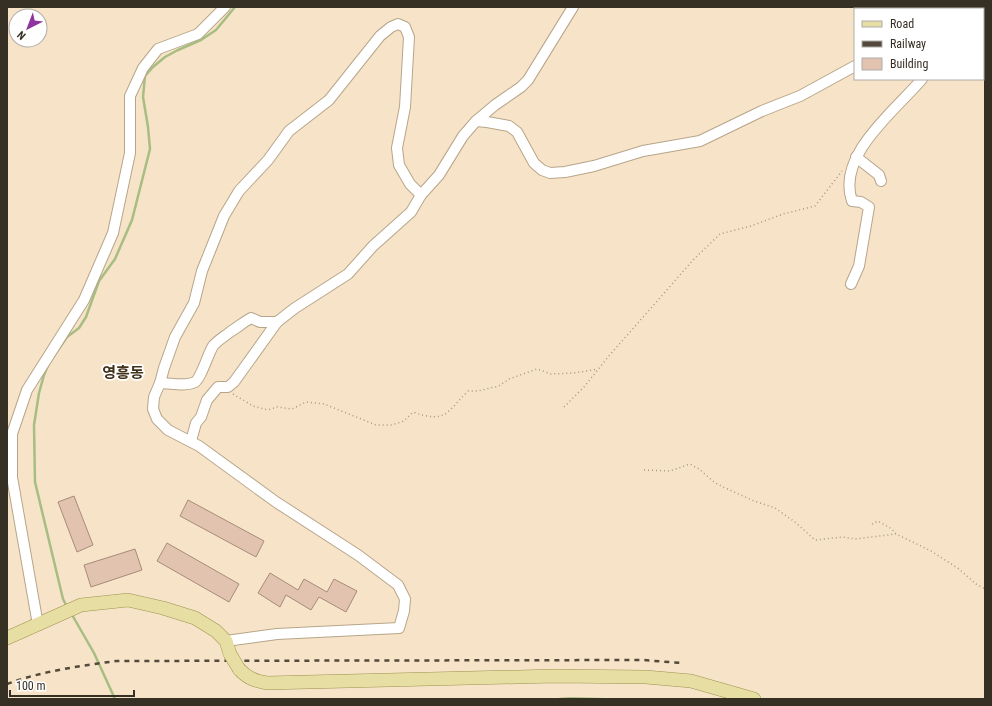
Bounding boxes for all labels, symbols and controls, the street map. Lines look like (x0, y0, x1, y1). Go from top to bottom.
north arrow (8, 8, 48, 48)
legend (854, 8, 984, 80)
text: Road (890, 17, 914, 31)
text: N (15, 28, 29, 42)
text: Railway (890, 37, 926, 51)
text: Building (890, 57, 928, 71)
district label: 영흥동 (102, 364, 144, 382)
scale bar (10, 672, 134, 698)
text: 100 m (16, 679, 46, 693)

